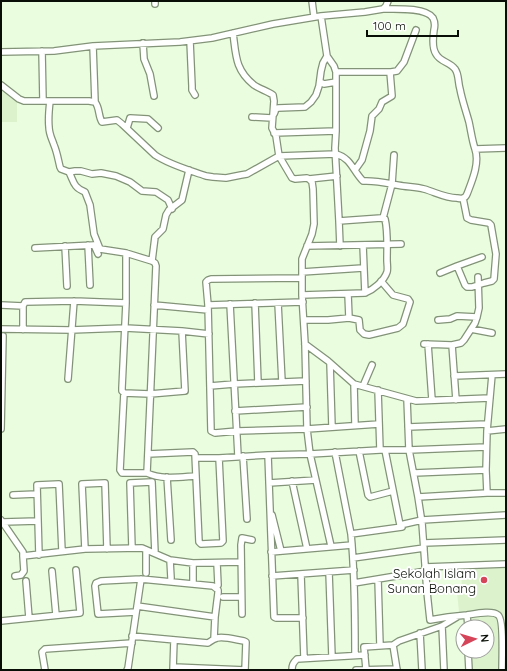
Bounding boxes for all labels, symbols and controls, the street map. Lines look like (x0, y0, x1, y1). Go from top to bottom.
scale bar (367, 12, 458, 38)
text: 100 m (373, 18, 406, 33)
place label: Sekolah Islam Sunan Bonang (388, 565, 476, 596)
marker: Sekolah Islam Sunan Bonang (479, 575, 489, 585)
north arrow (455, 619, 495, 659)
text: N (478, 633, 492, 643)

